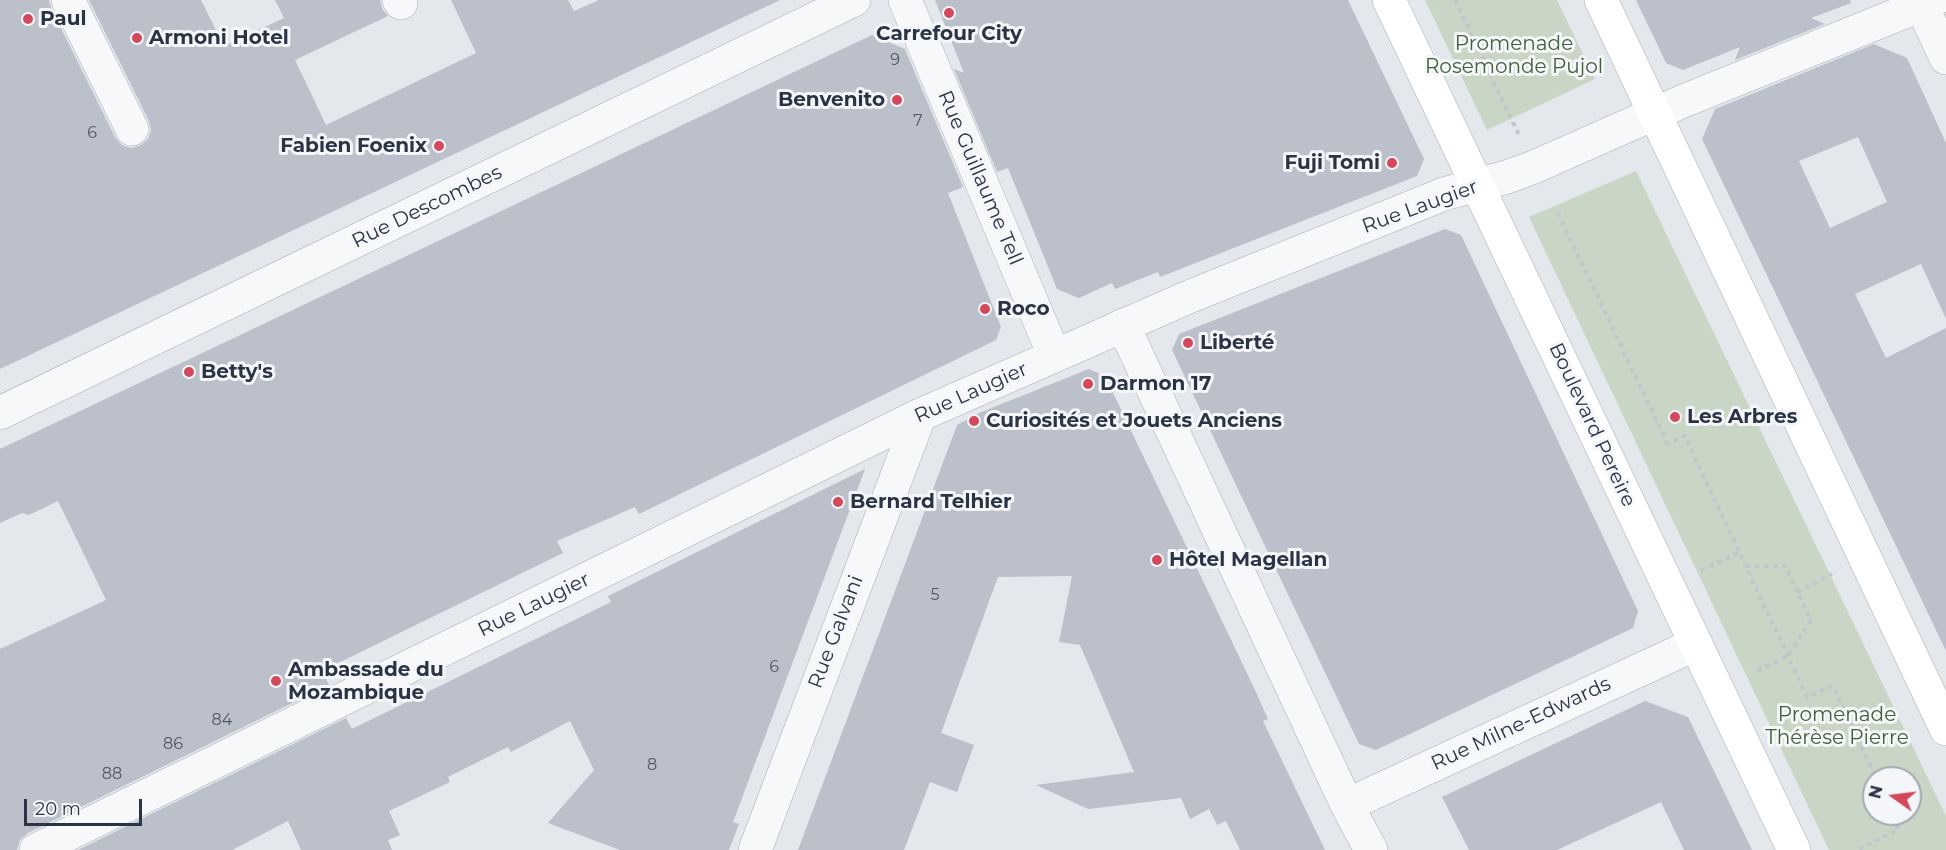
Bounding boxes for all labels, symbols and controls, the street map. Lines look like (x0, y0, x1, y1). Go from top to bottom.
marker: Carrefour City (942, 6, 956, 20)
place label: Paul (40, 7, 86, 31)
marker: Paul (21, 12, 35, 26)
place label: Carrefour City (876, 22, 1022, 46)
place label: Armoni Hotel (149, 26, 289, 50)
marker: Armoni Hotel (130, 31, 144, 45)
park label: Promenade Rosemonde Pujol (1425, 32, 1603, 79)
house number: 9 (890, 50, 900, 70)
street label: Rue Guillaume Tell (932, 87, 1028, 269)
place label: Benvenito (778, 88, 885, 112)
marker: Benvenito (890, 93, 904, 107)
house number: 7 (913, 111, 923, 131)
house number: 6 (87, 123, 97, 143)
place label: Fabien Foenix (280, 134, 427, 158)
marker: Fabien Foenix (432, 139, 446, 153)
place label: Fuji Tomi (1285, 151, 1380, 175)
marker: Fuji Tomi (1385, 156, 1399, 170)
street label: Rue Descombes (348, 160, 506, 254)
street label: Rue Laugier (1359, 175, 1481, 239)
place label: Roco (997, 297, 1050, 321)
marker: Roco (978, 302, 992, 316)
place label: Liberté (1200, 331, 1274, 355)
marker: Liberté (1181, 336, 1195, 350)
street label: Boulevard Pereire (1543, 339, 1641, 511)
street label: Rue Laugier (911, 357, 1031, 429)
place label: Betty's (201, 360, 273, 384)
marker: Betty's (182, 365, 196, 379)
place label: Darmon 17 (1100, 372, 1211, 396)
marker: Darmon 17 (1081, 377, 1095, 391)
place label: Les Arbres (1687, 405, 1797, 429)
place label: Curiosités et Jouets Anciens (986, 409, 1282, 433)
marker: Les Arbres (1668, 410, 1682, 424)
marker: Curiosités et Jouets Anciens (967, 414, 981, 428)
place label: Bernard Telhier (850, 490, 1012, 514)
marker: Bernard Telhier (831, 495, 845, 509)
place label: Hôtel Magellan (1169, 548, 1327, 572)
marker: Hôtel Magellan (1150, 553, 1164, 567)
street label: Rue Laugier (474, 568, 594, 642)
street label: Rue Galvani (803, 572, 869, 692)
house number: 5 (930, 585, 940, 605)
house number: 6 (769, 657, 779, 677)
place label: Ambassade du Mozambique (288, 658, 444, 705)
street label: Rue Milne-Edwards (1427, 672, 1615, 776)
marker: Ambassade du Mozambique (269, 674, 283, 688)
park label: Promenade Thérèse Pierre (1765, 703, 1909, 750)
house number: 84 (212, 710, 232, 730)
house number: 86 (163, 734, 183, 754)
house number: 8 (647, 755, 657, 775)
house number: 88 (102, 764, 122, 784)
north arrow (1862, 766, 1922, 826)
text: N (1865, 783, 1887, 801)
scale bar (27, 787, 146, 825)
text: 20 m (35, 798, 81, 820)

